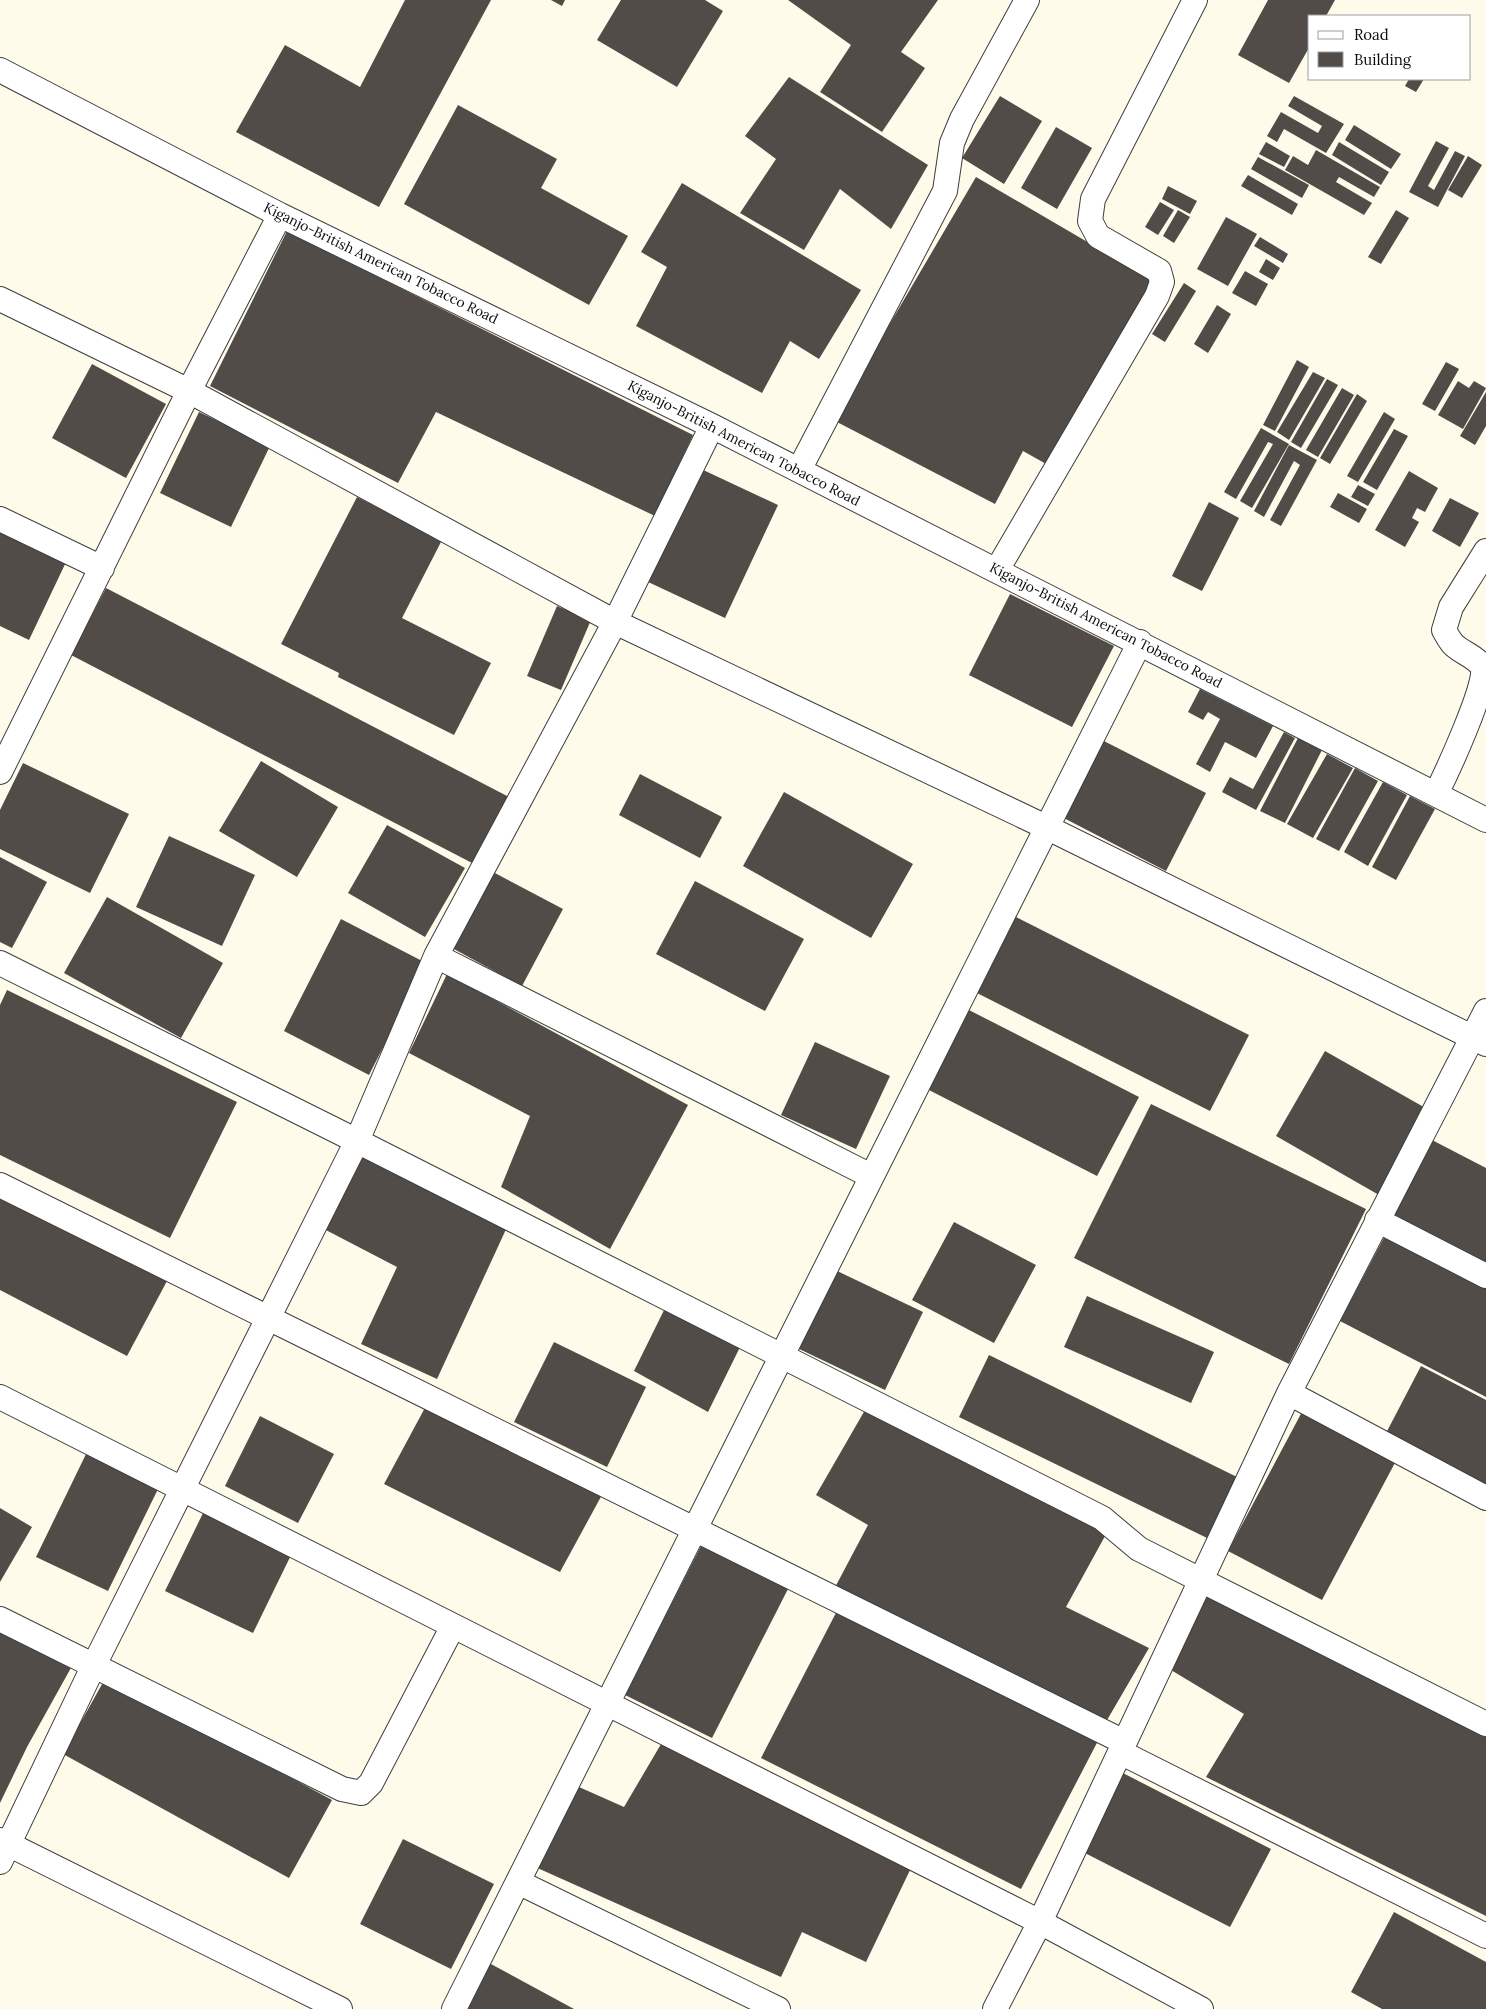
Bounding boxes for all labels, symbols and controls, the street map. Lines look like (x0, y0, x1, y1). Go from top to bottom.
legend (1308, 15, 1471, 80)
text: Road (1354, 25, 1389, 44)
text: Building (1354, 50, 1412, 69)
street label: Kiganjo-British American Tobacco Road (261, 198, 501, 328)
street label: Kiganjo-British American Tobacco Road (625, 376, 863, 510)
street label: Kiganjo-British American Tobacco Road (987, 558, 1225, 692)

